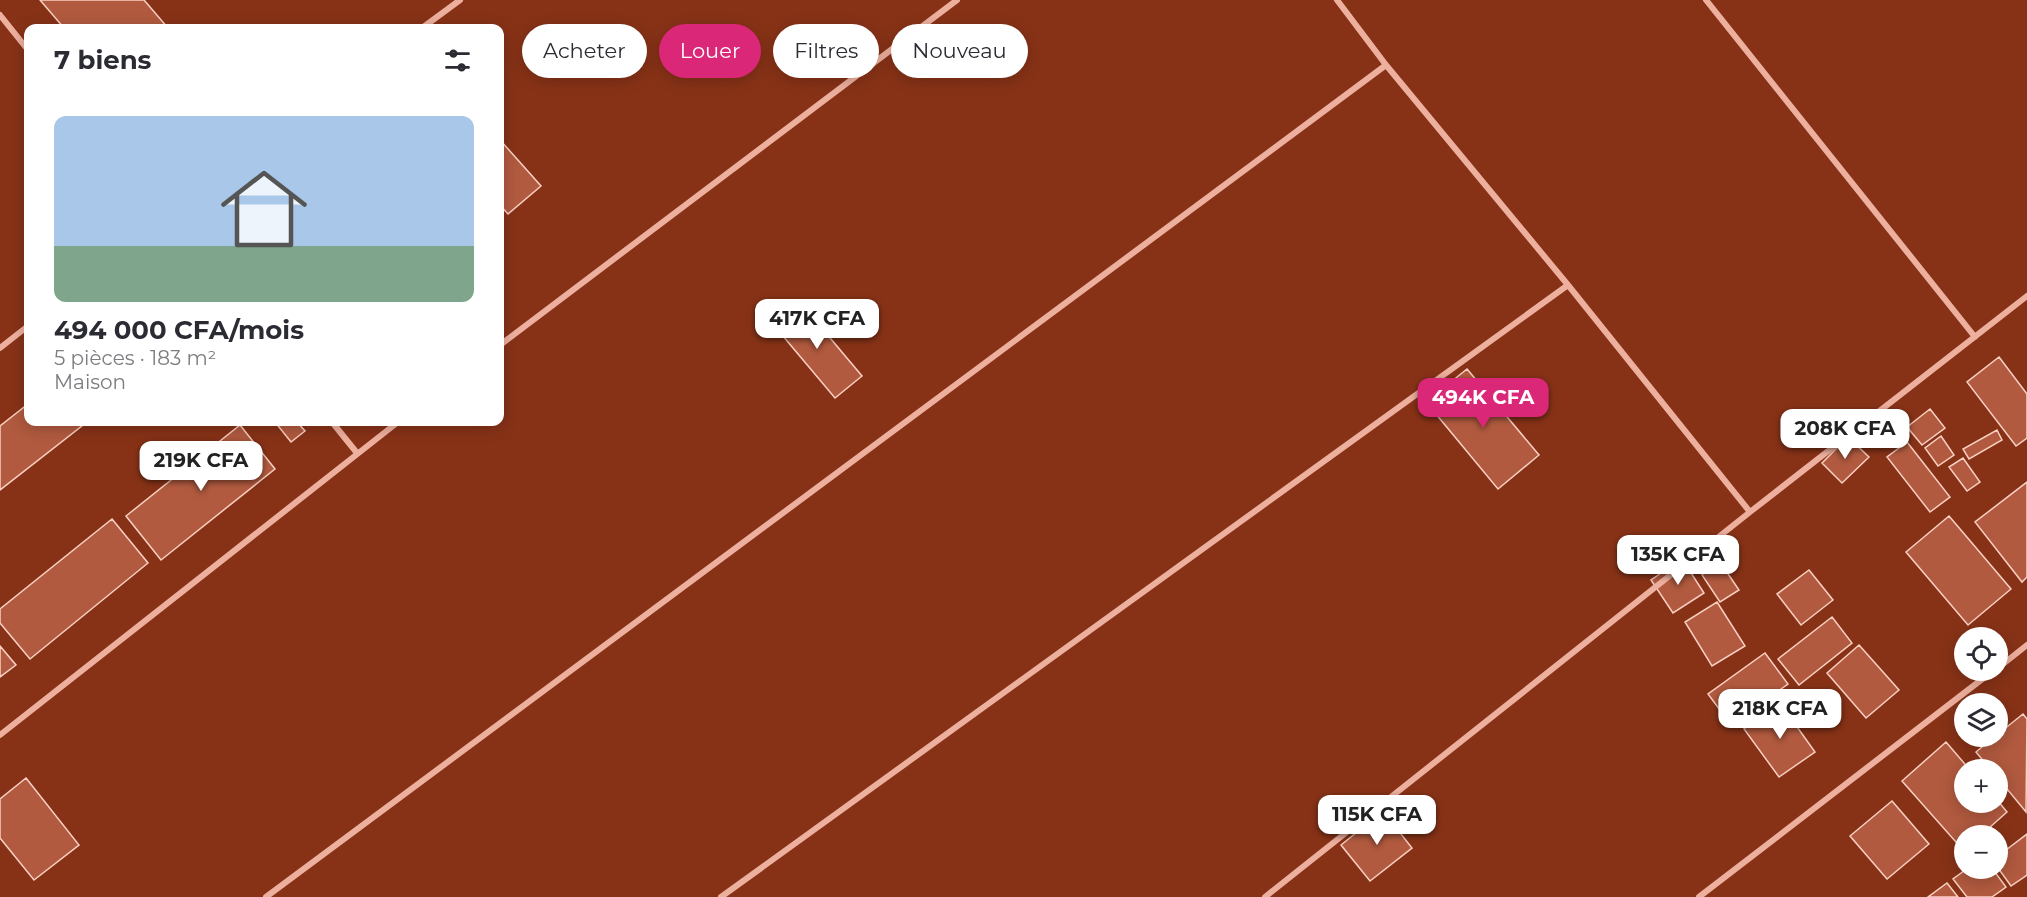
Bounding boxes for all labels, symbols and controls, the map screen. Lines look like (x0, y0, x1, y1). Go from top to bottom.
chip: Acheter (522, 24, 647, 78)
chip: Louer (659, 24, 761, 78)
chip: Filtres (773, 24, 879, 78)
chip: Nouveau (891, 24, 1028, 78)
text: 7 biens (54, 44, 151, 76)
icon: filters (441, 44, 474, 77)
icon: home (210, 155, 318, 263)
pin: 417K CFA (755, 299, 879, 350)
text: 417K CFA (769, 306, 865, 330)
text: 494 000 CFA/mois (54, 314, 304, 346)
text: 5 pièces · 183 m² (54, 346, 216, 370)
text: Maison (54, 370, 126, 394)
pin: 494K CFA (1421, 378, 1545, 429)
text: 494K CFA (1432, 385, 1534, 409)
pin: 208K CFA (1783, 409, 1907, 460)
text: 208K CFA (1794, 416, 1896, 440)
pin: 219K CFA (139, 441, 263, 492)
text: 219K CFA (154, 448, 248, 472)
pin: 135K CFA (1616, 535, 1740, 586)
text: 135K CFA (1631, 542, 1725, 566)
map controls (1954, 627, 2008, 879)
button: locate (1954, 627, 2008, 681)
pin: 218K CFA (1718, 689, 1842, 740)
button: layers (1954, 693, 2008, 747)
text: 218K CFA (1732, 696, 1828, 720)
button: + (1954, 759, 2008, 813)
pin: 115K CFA (1315, 795, 1439, 846)
text: 115K CFA (1332, 802, 1422, 826)
button: − (1954, 825, 2008, 879)

